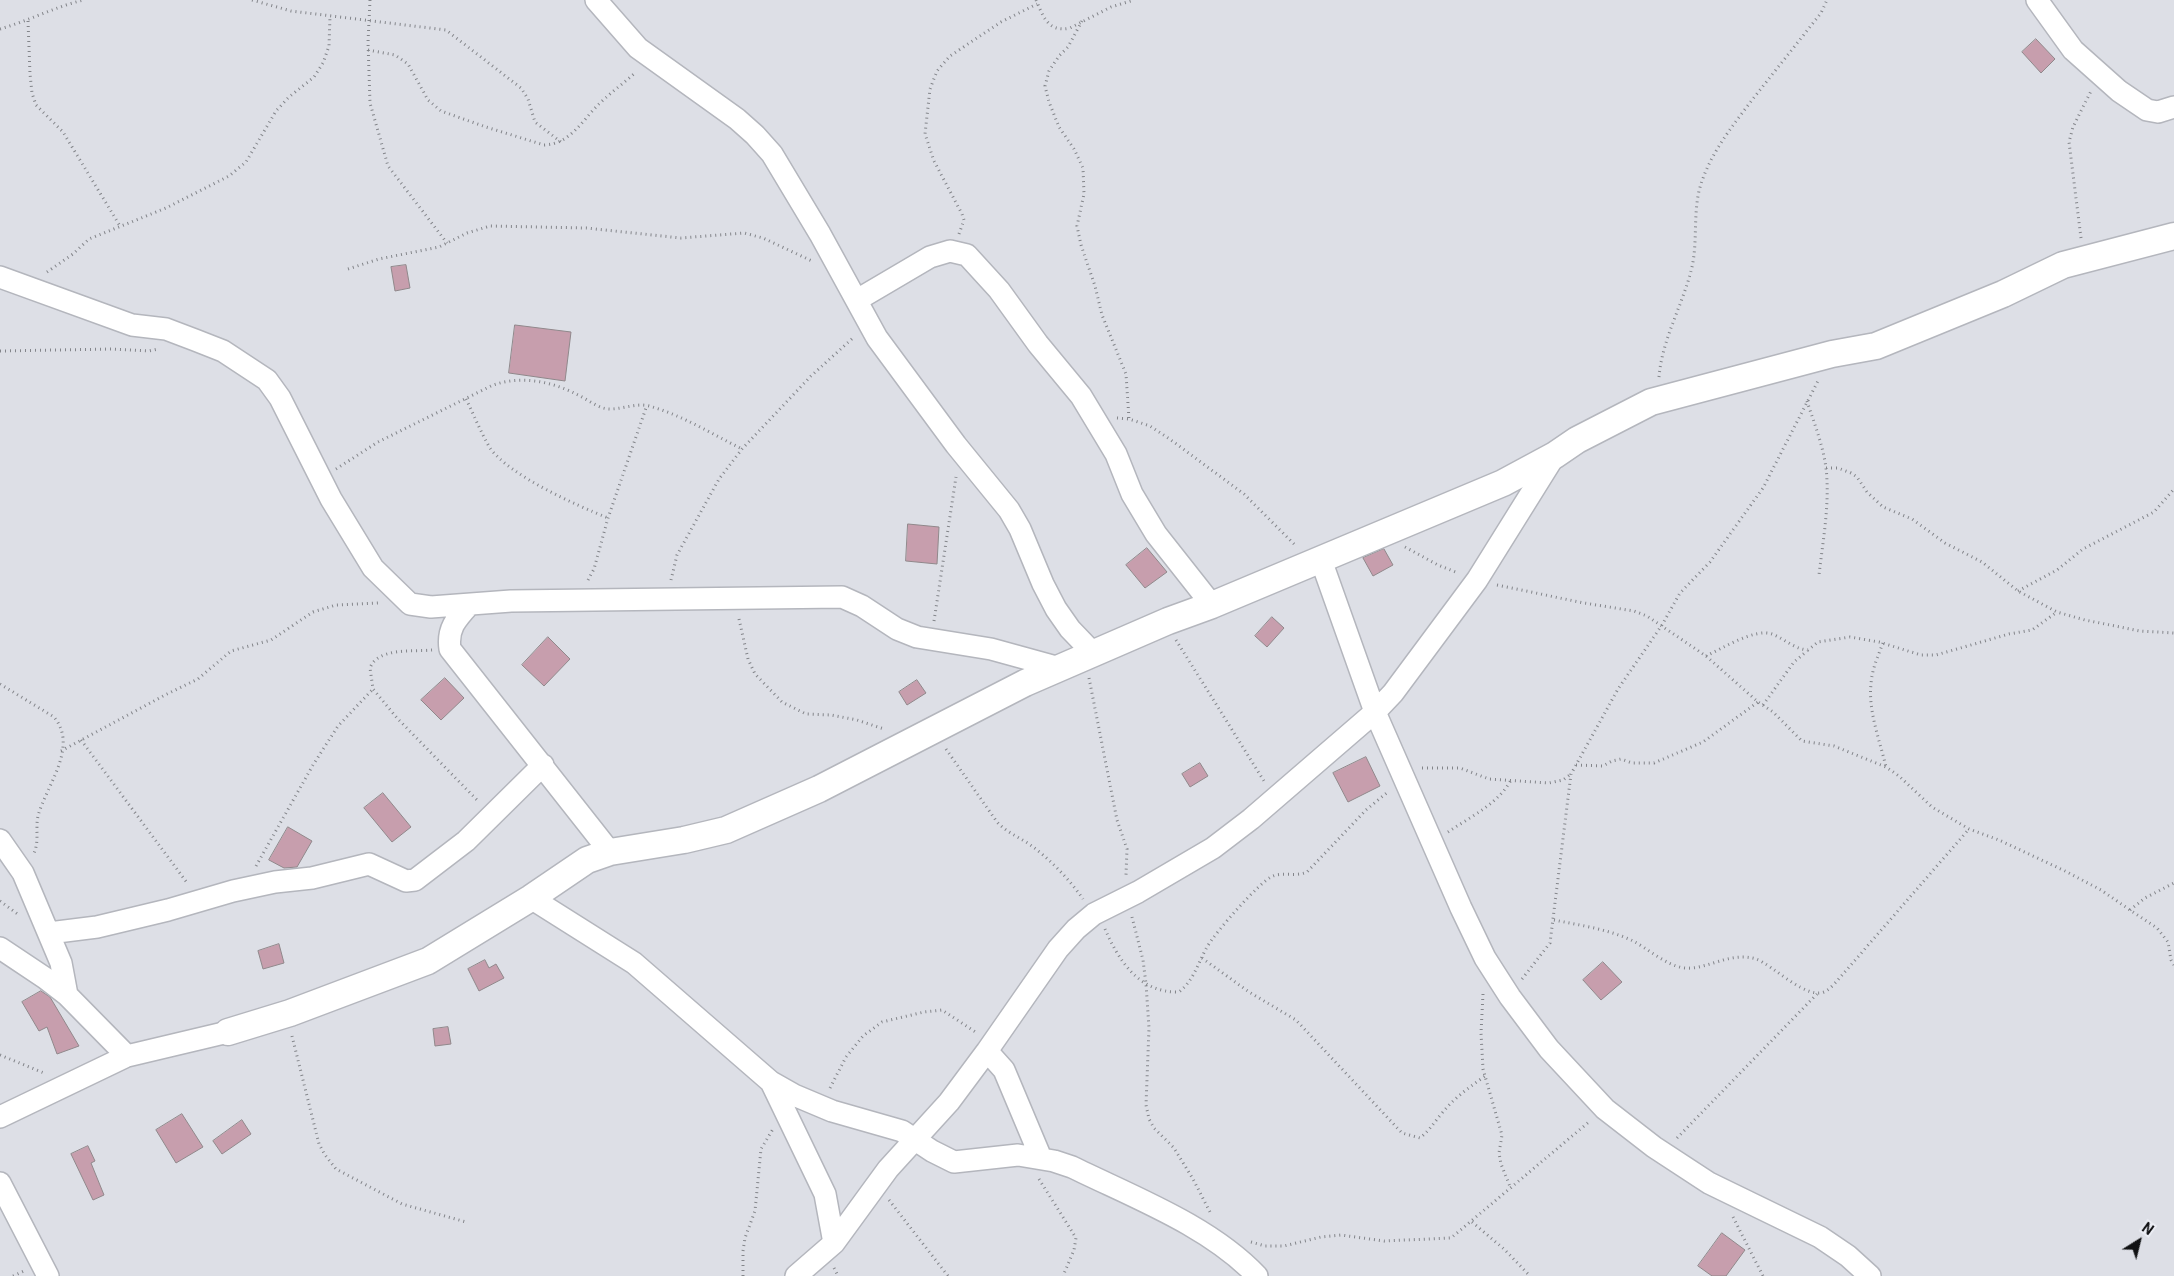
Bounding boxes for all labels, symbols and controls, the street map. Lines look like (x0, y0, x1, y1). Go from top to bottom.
north arrow (2114, 1216, 2164, 1266)
text: N (2139, 1219, 2157, 1238)

